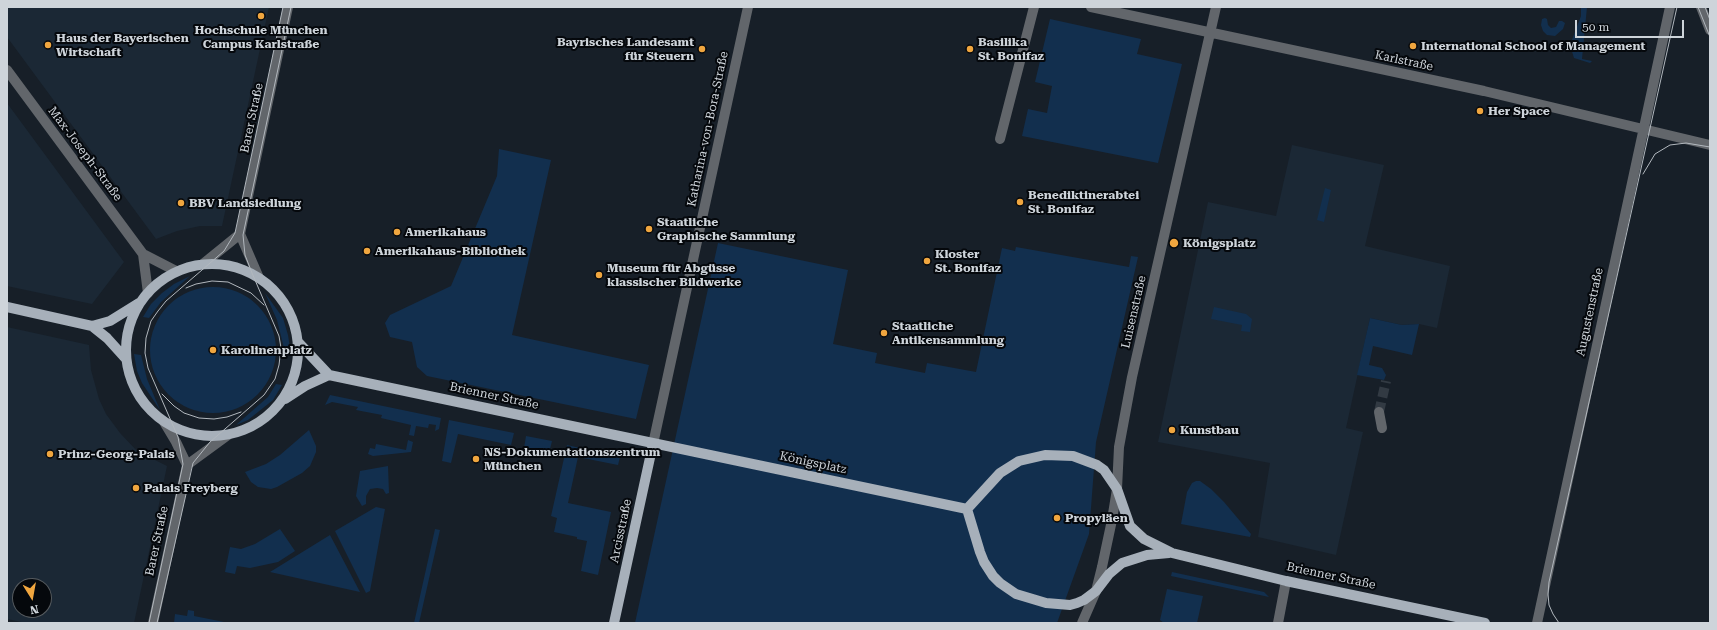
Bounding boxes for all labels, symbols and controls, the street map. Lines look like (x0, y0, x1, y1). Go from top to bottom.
marker: Hochschule München Campus Karlstraße (256, 11, 266, 21)
scale bar (1577, 12, 1686, 38)
text: 50 m (1582, 20, 1609, 34)
place label: Hochschule München Campus Karlstraße (195, 23, 327, 51)
place label: Haus der Bayerischen Wirtschaft (56, 31, 189, 59)
place label: Bayrisches Landesamt für Steuern (557, 35, 694, 63)
place label: Basilika St. Bonifaz (978, 35, 1044, 63)
place label: International School of Management (1421, 39, 1645, 53)
marker: Haus der Bayerischen Wirtschaft (43, 40, 53, 50)
marker: International School of Management (1408, 41, 1418, 51)
marker: Bayrisches Landesamt für Steuern (697, 44, 707, 54)
marker: Basilika St. Bonifaz (965, 44, 975, 54)
street label: Karlstraße (1374, 48, 1434, 74)
street label: Katharina-von-Bora-Straße (685, 50, 731, 208)
street label: Barer Straße (238, 82, 266, 154)
street label: Max-Joseph-Straße (45, 104, 125, 204)
place label: Her Space (1488, 104, 1550, 118)
marker: Her Space (1475, 106, 1485, 116)
place label: Benediktinerabtei St. Bonifaz (1028, 188, 1139, 216)
place label: BBV Landsiedlung (189, 196, 301, 210)
marker: Benediktinerabtei St. Bonifaz (1015, 197, 1025, 207)
marker: BBV Landsiedlung (176, 198, 186, 208)
place label: Staatliche Graphische Sammlung (657, 215, 795, 243)
marker: Staatliche Graphische Sammlung (644, 224, 654, 234)
place label: Amerikahaus (405, 225, 486, 239)
marker: Amerikahaus (392, 227, 402, 237)
place label: Königsplatz (1183, 236, 1256, 250)
marker: Königsplatz (1168, 237, 1180, 249)
place label: Amerikahaus-Bibliothek (375, 244, 526, 258)
marker: Amerikahaus-Bibliothek (362, 246, 372, 256)
place label: Kloster St. Bonifaz (935, 247, 1001, 275)
marker: Kloster St. Bonifaz (922, 256, 932, 266)
place label: Museum für Abgüsse klassischer Bildwerke (607, 261, 741, 289)
street label: Augustenstraße (1574, 266, 1606, 358)
marker: Museum für Abgüsse klassischer Bildwerke (594, 270, 604, 280)
street label: Luisenstraße (1119, 274, 1149, 350)
place label: Staatliche Antikensammlung (892, 319, 1004, 347)
marker: Staatliche Antikensammlung (879, 328, 889, 338)
place label: Karolinenplatz (221, 343, 312, 357)
marker: Karolinenplatz (208, 345, 218, 355)
street label: Brienner Straße (448, 380, 540, 412)
place label: Kunstbau (1180, 423, 1239, 437)
marker: Kunstbau (1167, 425, 1177, 435)
place label: NS-Dokumentationszentrum München (484, 445, 660, 473)
place label: Prinz-Georg-Palais (58, 447, 175, 461)
marker: Prinz-Georg-Palais (45, 449, 55, 459)
street label: Königsplatz (778, 449, 848, 477)
marker: NS-Dokumentationszentrum München (471, 454, 481, 464)
place label: Palais Freyberg (144, 481, 238, 495)
marker: Palais Freyberg (131, 483, 141, 493)
street label: Arcisstraße (607, 498, 635, 564)
street label: Barer Straße (143, 505, 171, 577)
place label: Propyläen (1065, 511, 1128, 525)
marker: Propyläen (1052, 513, 1062, 523)
street label: Brienner Straße (1285, 560, 1377, 592)
north arrow (12, 578, 52, 618)
text: N (29, 602, 40, 616)

